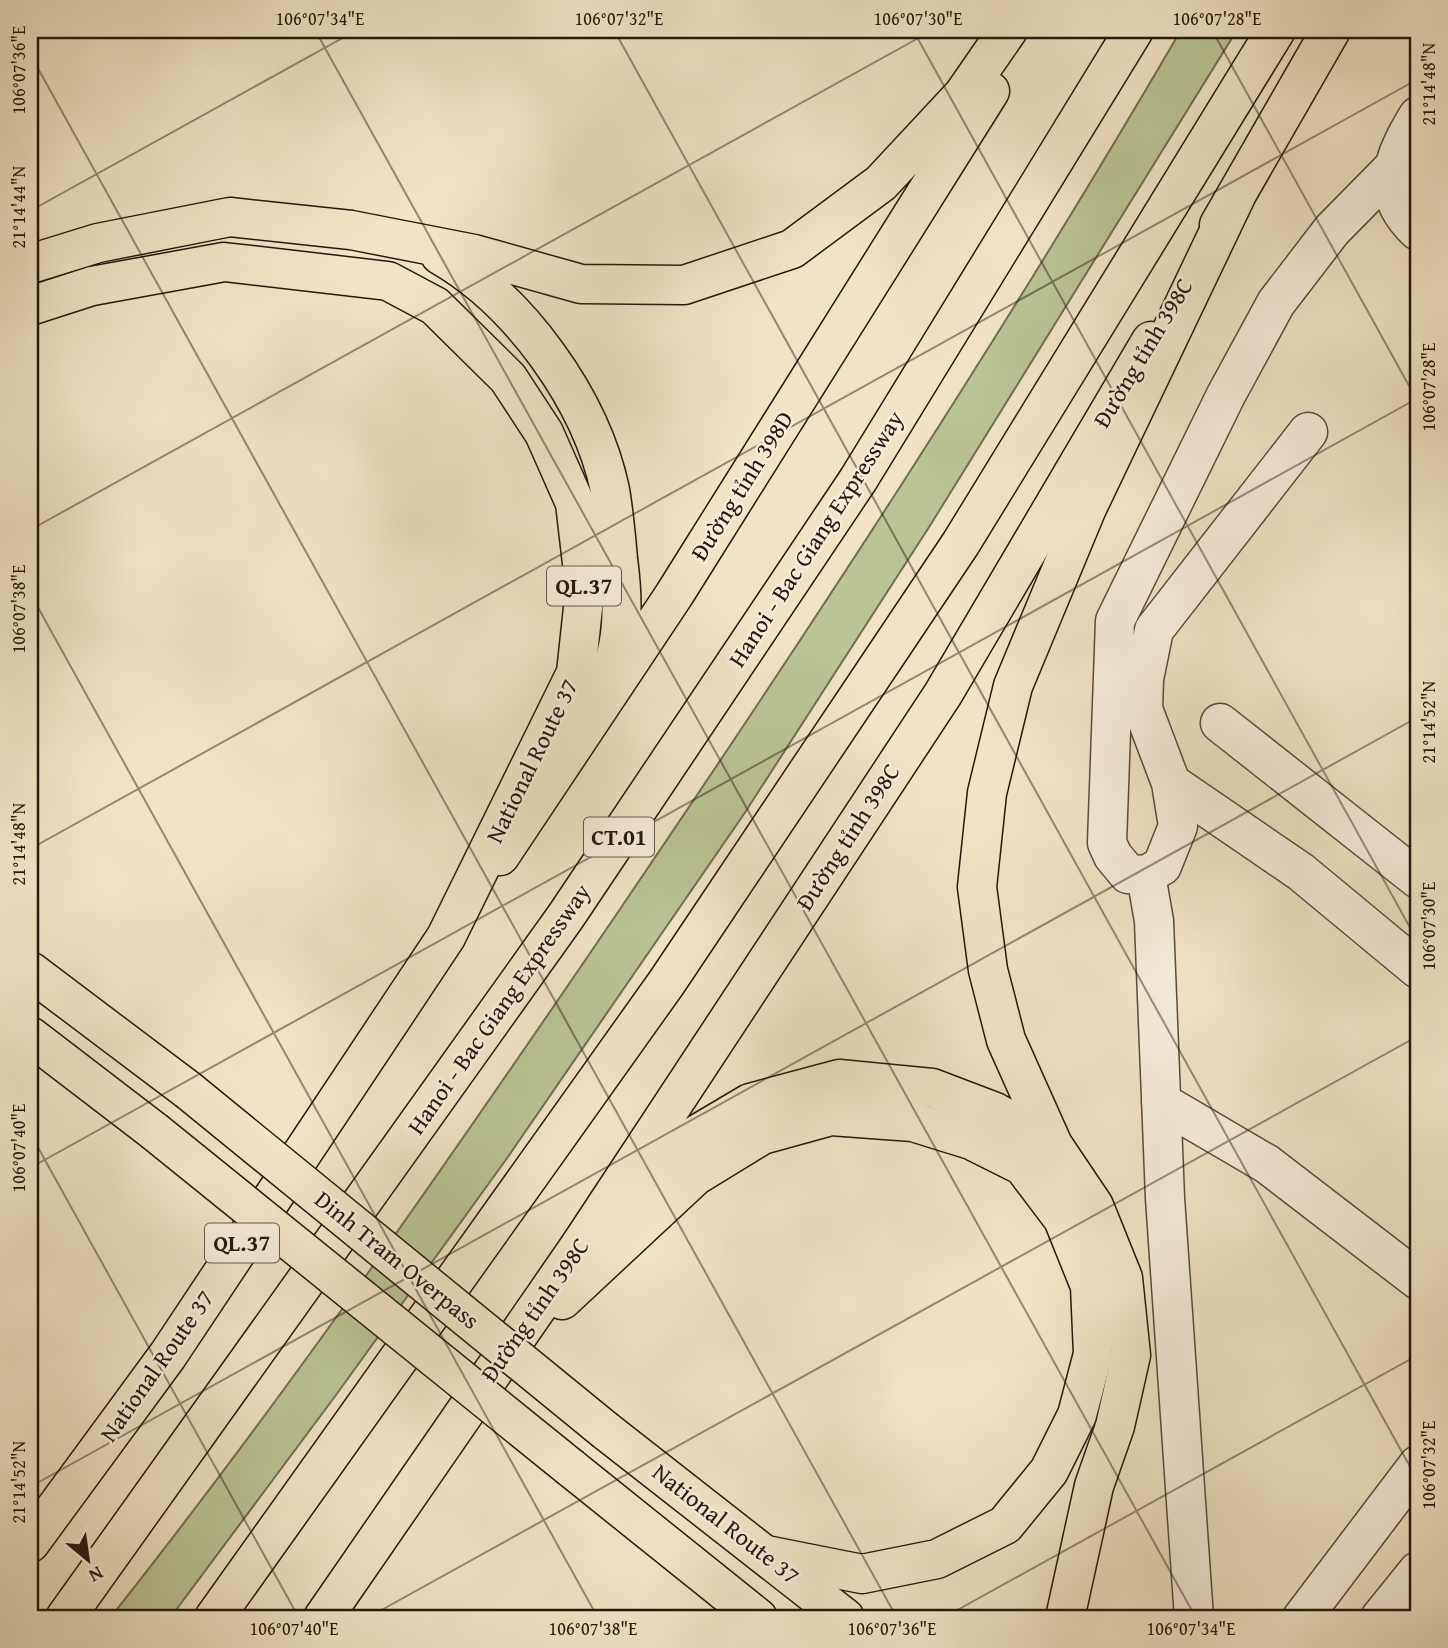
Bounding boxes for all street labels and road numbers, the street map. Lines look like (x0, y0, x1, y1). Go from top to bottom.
street label: Đường tỉnh 398C (1084, 271, 1201, 434)
street label: Đường tỉnh 398D (682, 404, 802, 567)
street label: Hanoi - Bac Giang Expressway (719, 404, 912, 674)
road number: QL.37 (547, 566, 621, 606)
street label: National Route 37 (477, 673, 586, 849)
street label: Đường tỉnh 398C (787, 756, 908, 917)
road number: CT.01 (584, 818, 654, 856)
street label: Hanoi - Bac Giang Expressway (398, 876, 599, 1141)
street label: Dinh Tram Overpass (307, 1182, 487, 1337)
road number: QL.37 (205, 1224, 279, 1262)
street label: Đường tỉnh 398C (472, 1230, 597, 1389)
street label: National Route 37 (91, 1283, 222, 1449)
street label: National Route 37 (645, 1455, 807, 1592)

